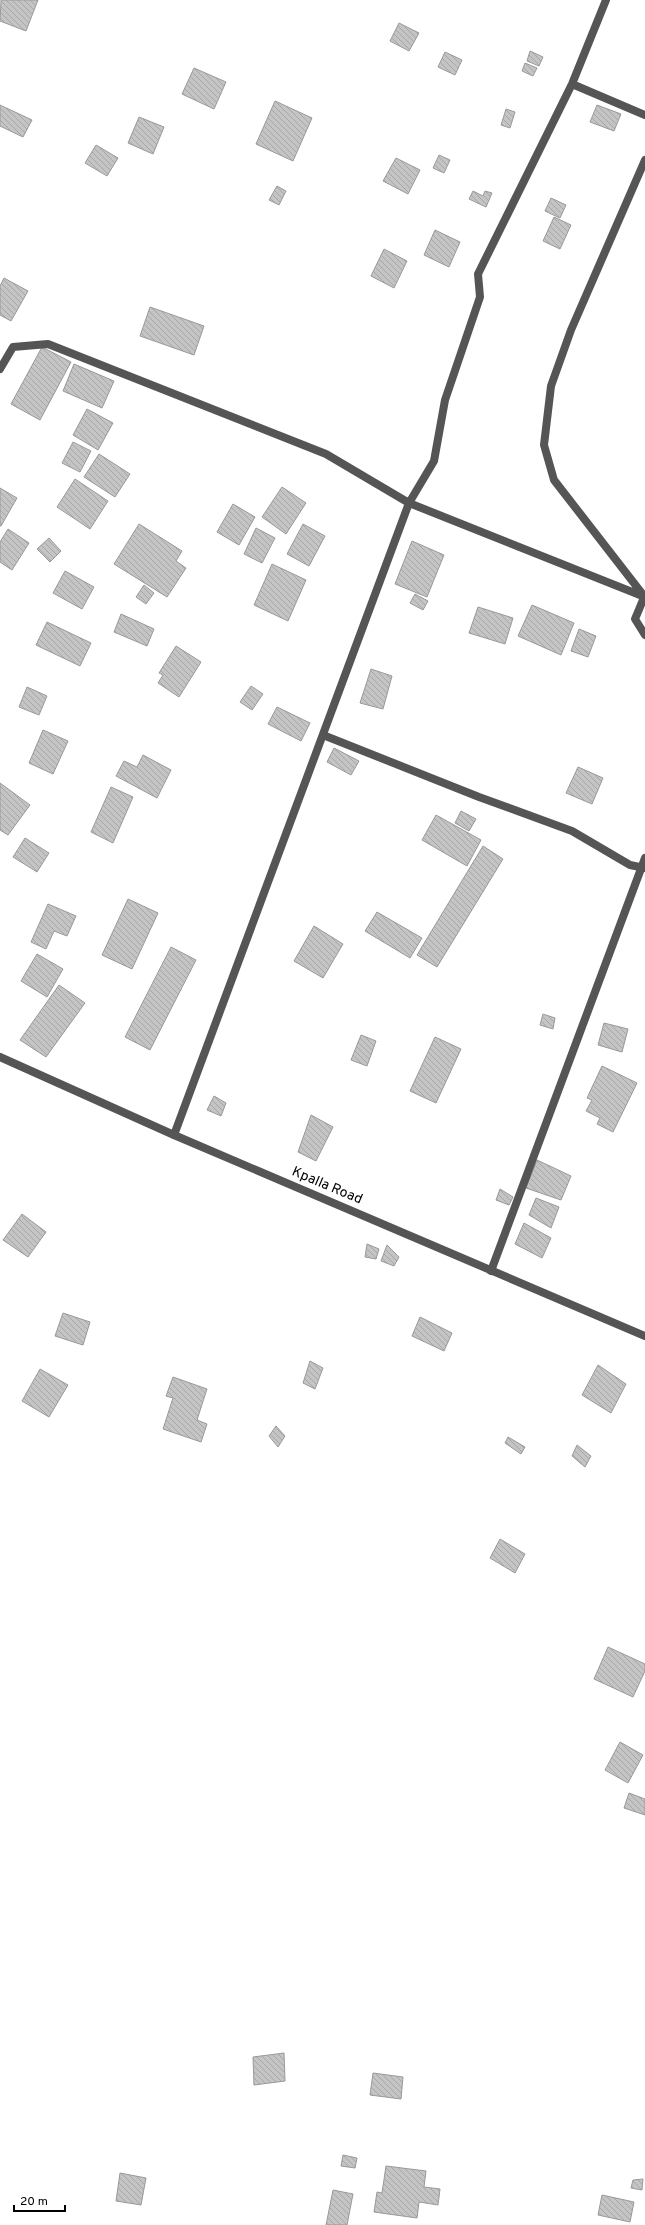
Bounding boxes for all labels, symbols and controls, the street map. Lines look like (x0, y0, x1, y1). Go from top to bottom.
street label: Kpalla Road (289, 1163, 365, 1209)
scale bar (14, 2187, 65, 2213)
text: 20 m (20, 2194, 48, 2210)

